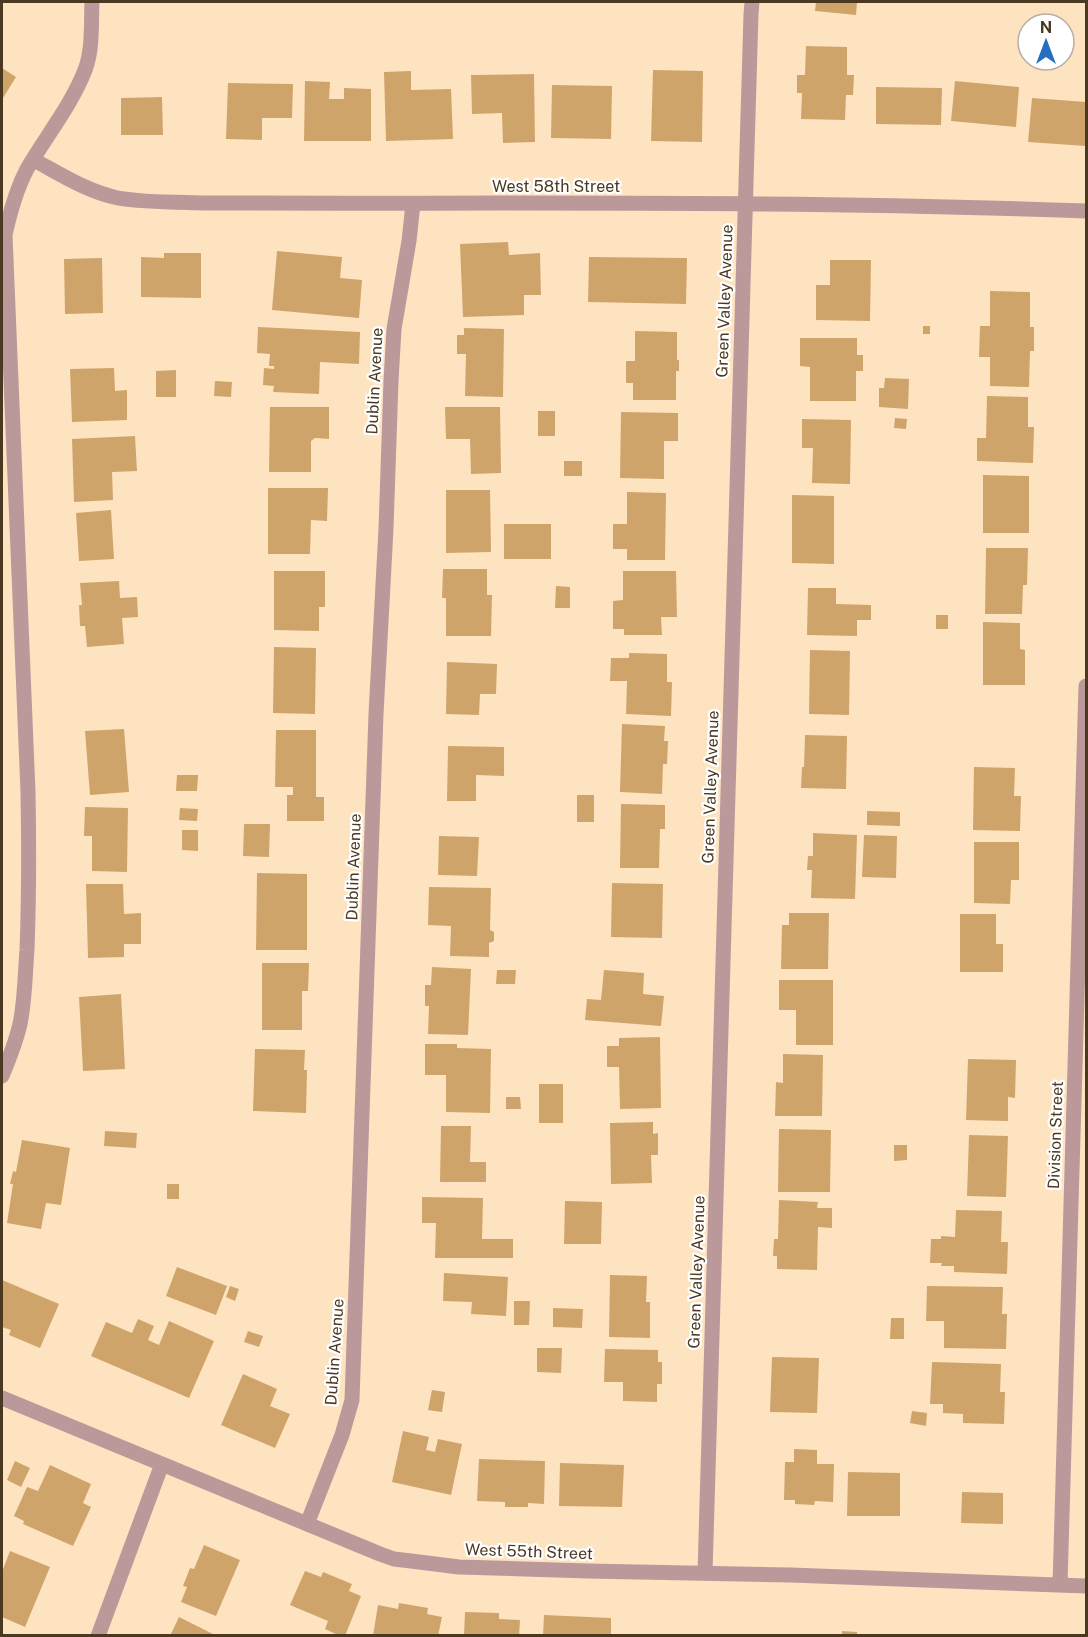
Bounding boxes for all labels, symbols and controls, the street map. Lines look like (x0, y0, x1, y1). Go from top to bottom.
north arrow (1016, 12, 1076, 72)
text: N (1040, 18, 1052, 37)
street label: West 58th Street (492, 177, 620, 196)
street label: Green Valley Avenue (712, 224, 737, 378)
street label: Dublin Avenue (362, 327, 387, 435)
street label: Green Valley Avenue (698, 710, 723, 864)
street label: Dublin Avenue (342, 813, 365, 921)
street label: Division Street (1044, 1081, 1067, 1189)
street label: Green Valley Avenue (684, 1195, 709, 1349)
street label: Dublin Avenue (321, 1298, 348, 1406)
street label: West 55th Street (465, 1540, 593, 1563)

